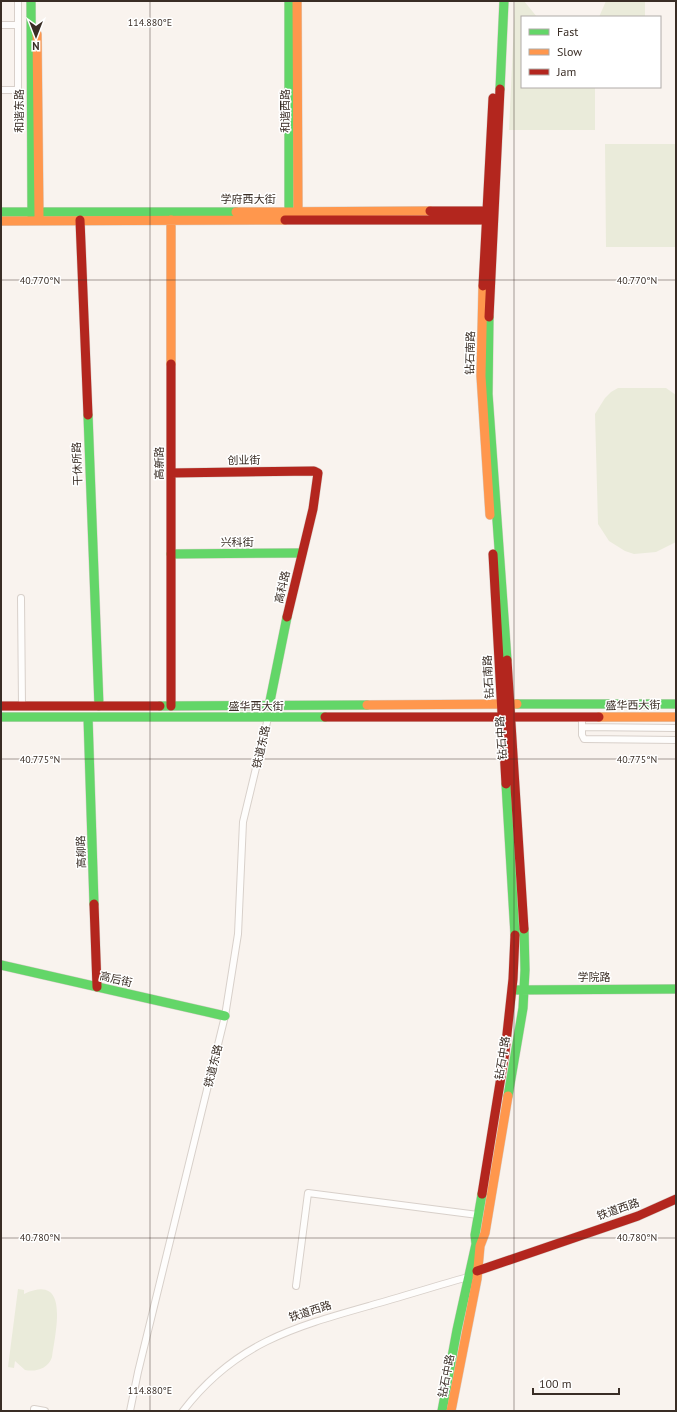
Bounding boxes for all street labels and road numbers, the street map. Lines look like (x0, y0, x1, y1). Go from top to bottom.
street label: 和谐东路 (12, 89, 26, 133)
street label: 和谐西路 (278, 89, 292, 133)
street label: 学府西大街 (221, 192, 276, 206)
street label: 钻石南路 (463, 331, 477, 375)
street label: 干休所路 (69, 442, 85, 486)
street label: 高新路 (152, 447, 166, 480)
street label: 创业街 (227, 453, 261, 467)
street label: 兴科街 (221, 535, 254, 549)
street label: 高科路 (271, 569, 293, 605)
street label: 钻石南路 (480, 655, 496, 699)
street label: 盛华西大街 (605, 698, 661, 712)
street label: 盛华西大街 (229, 699, 284, 713)
street label: 钻石中路 (492, 716, 510, 760)
street label: 铁道东路 (249, 724, 273, 770)
street label: 高柳路 (73, 835, 89, 869)
street label: 高后街 (98, 968, 134, 990)
street label: 学院路 (578, 970, 611, 984)
street label: 钻石中路 (492, 1035, 512, 1081)
street label: 铁道东路 (201, 1043, 225, 1089)
street label: 铁道西路 (595, 1195, 641, 1223)
street label: 铁道西路 (287, 1298, 333, 1324)
street label: 钻石中路 (435, 1353, 457, 1399)

